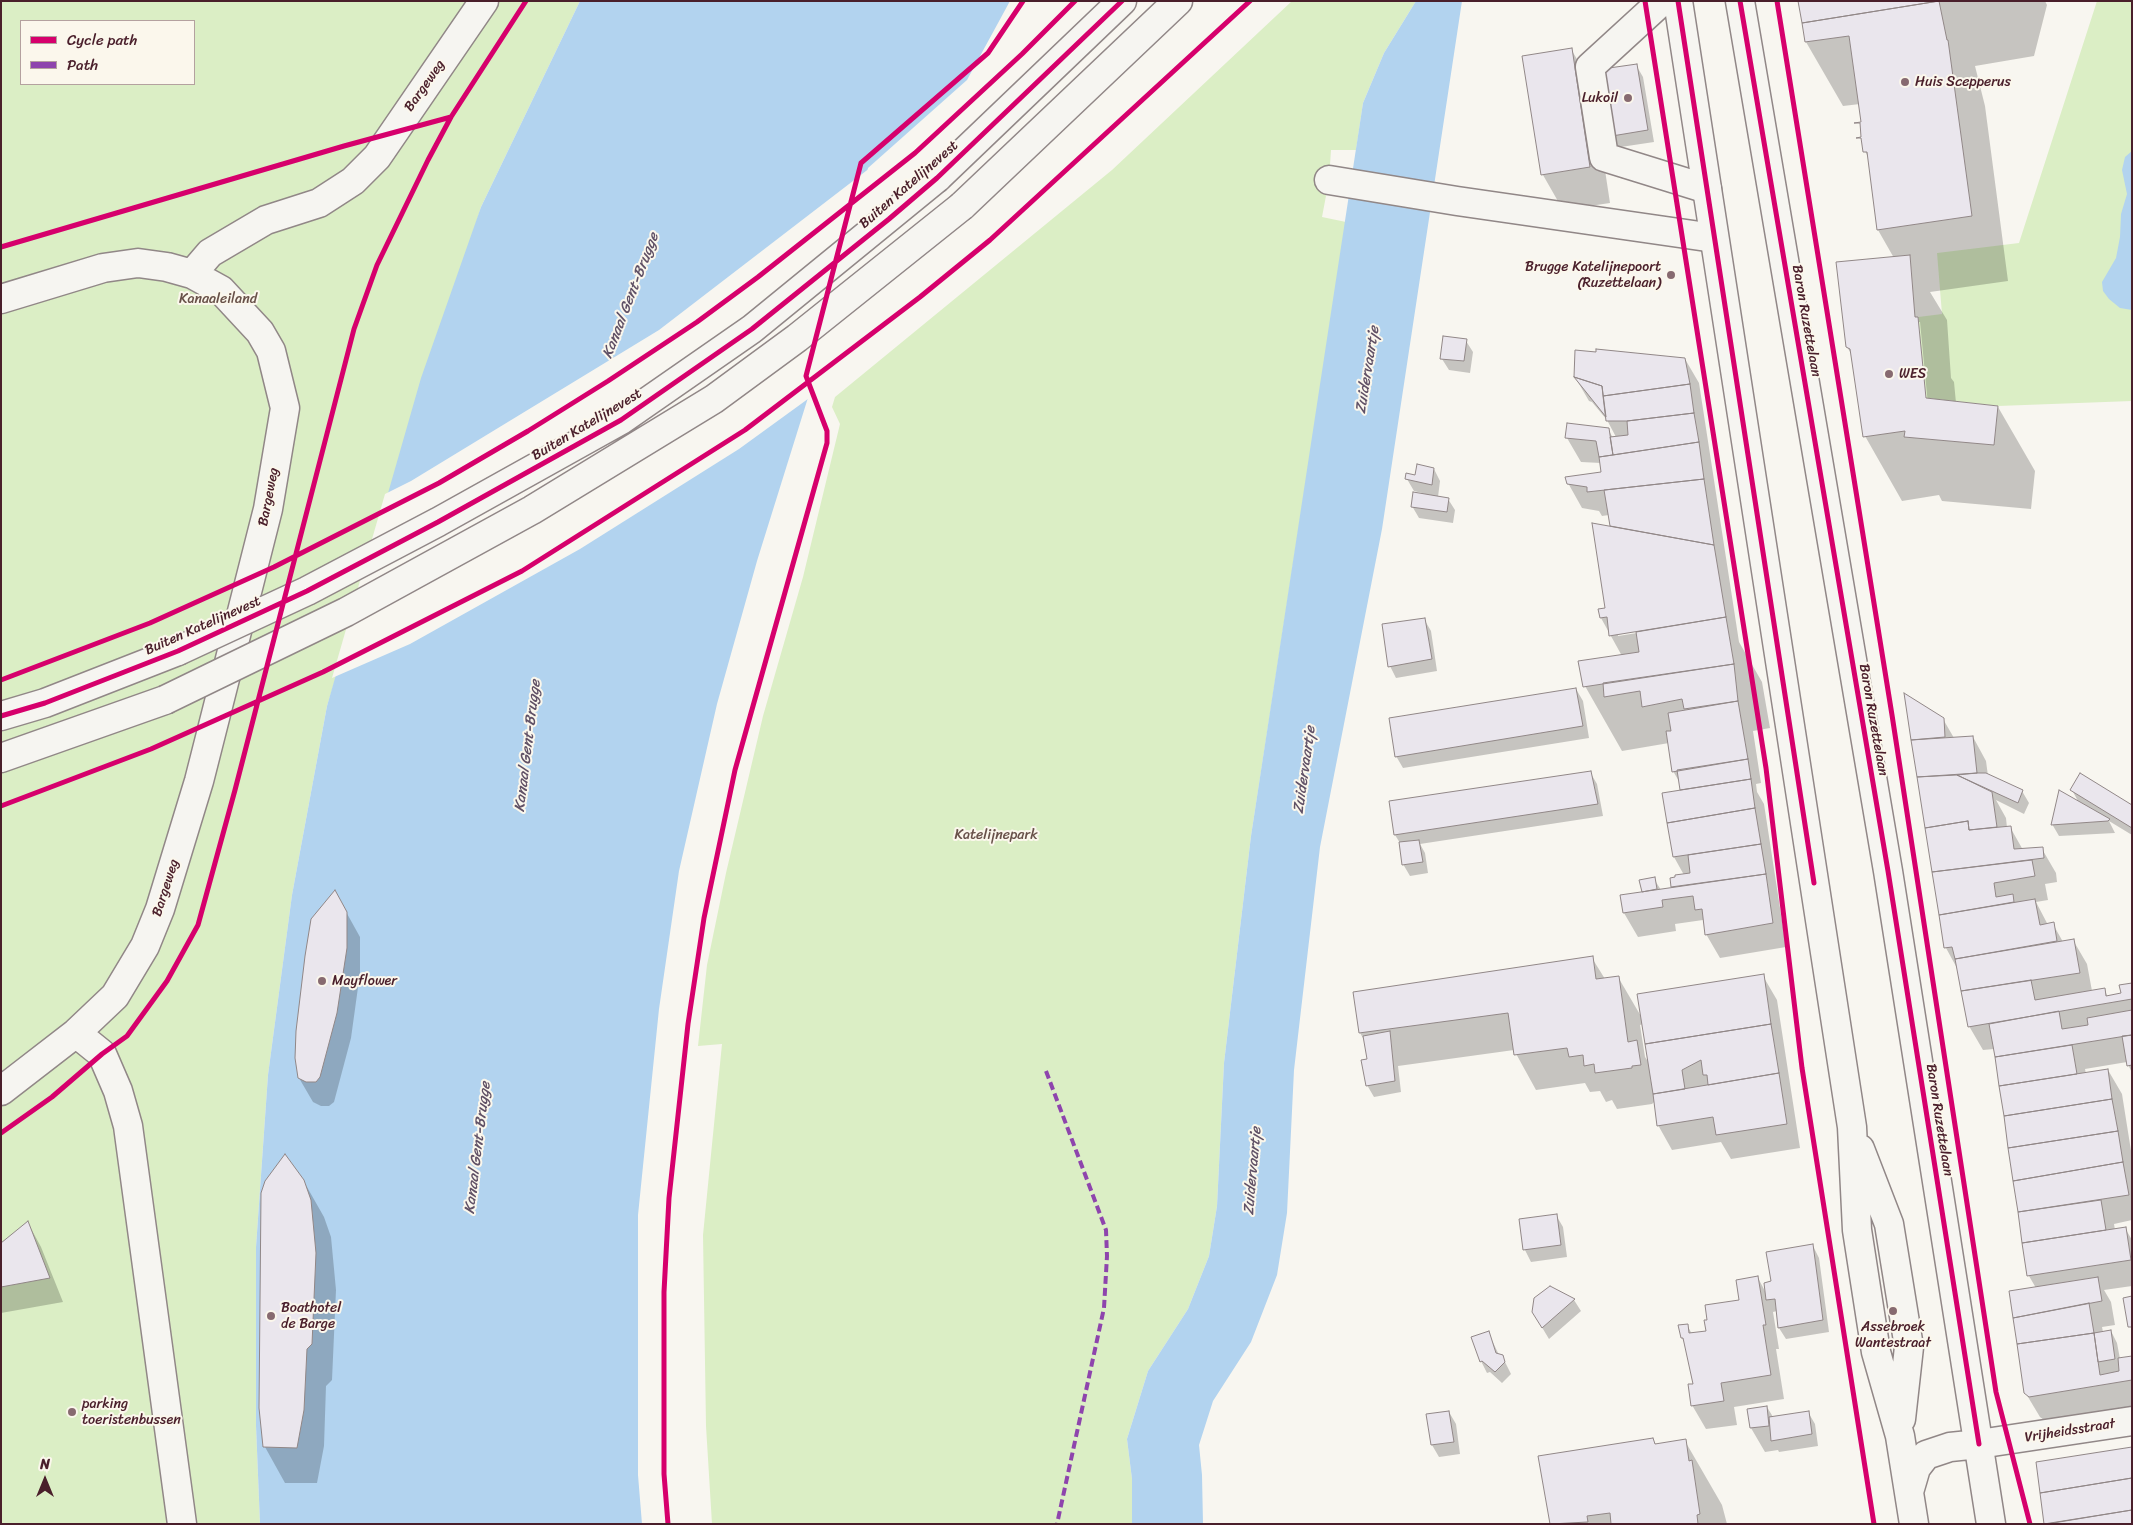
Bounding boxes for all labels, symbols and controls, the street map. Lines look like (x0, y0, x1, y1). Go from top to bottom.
legend (20, 20, 195, 85)
text: Cycle path (67, 27, 137, 53)
text: Path (67, 52, 98, 78)
street label: Bargeweg (401, 57, 449, 115)
place label: Huis Scepperus (1915, 74, 2011, 90)
marker: Huis Scepperus (1899, 76, 1911, 88)
place label: Lukoil (1582, 90, 1618, 106)
marker: Lukoil (1622, 92, 1634, 104)
street label: Buiten Katelijnevest (856, 138, 962, 232)
water label: Kanaal Gent-Brugge (599, 231, 663, 361)
place label: Brugge Katelijnepoort (Ruzettelaan) (1525, 259, 1661, 292)
street label: Baron Ruzettelaan (1788, 264, 1824, 378)
marker: Brugge Katelijnepoort (Ruzettelaan) (1665, 269, 1677, 281)
park label: Kanaaleiland (179, 291, 257, 307)
water label: Zuidervaartje (1352, 325, 1384, 415)
place label: WES (1899, 366, 1926, 382)
marker: WES (1883, 368, 1895, 380)
street label: Buiten Katelijnevest (529, 386, 645, 464)
street label: Bargeweg (255, 466, 283, 528)
street label: Buiten Katelijnevest (142, 593, 264, 659)
street label: Baron Ruzettelaan (1855, 663, 1891, 777)
water label: Kanaal Gent-Brugge (511, 679, 545, 813)
water label: Zuidervaartje (1290, 725, 1320, 815)
park label: Katelijnepark (954, 827, 1038, 843)
street label: Bargeweg (149, 857, 183, 919)
place label: Mayflower (332, 973, 397, 989)
marker: Mayflower (316, 975, 328, 987)
street label: Baron Ruzettelaan (1922, 1063, 1956, 1177)
water label: Kanaal Gent-Brugge (461, 1081, 495, 1215)
water label: Zuidervaartje (1240, 1126, 1266, 1216)
place label: Boathotel de Barge (281, 1300, 341, 1332)
marker: Assebroek Wantestraat (1887, 1305, 1899, 1317)
marker: Boathotel de Barge (265, 1310, 277, 1322)
place label: Assebroek Wantestraat (1855, 1319, 1931, 1351)
place label: parking toeristenbussen (82, 1396, 181, 1428)
marker: parking toeristenbussen (66, 1406, 78, 1418)
street label: Vrijheidsstraat (2024, 1416, 2116, 1446)
text: N (40, 1452, 50, 1477)
north arrow (20, 1455, 70, 1505)

